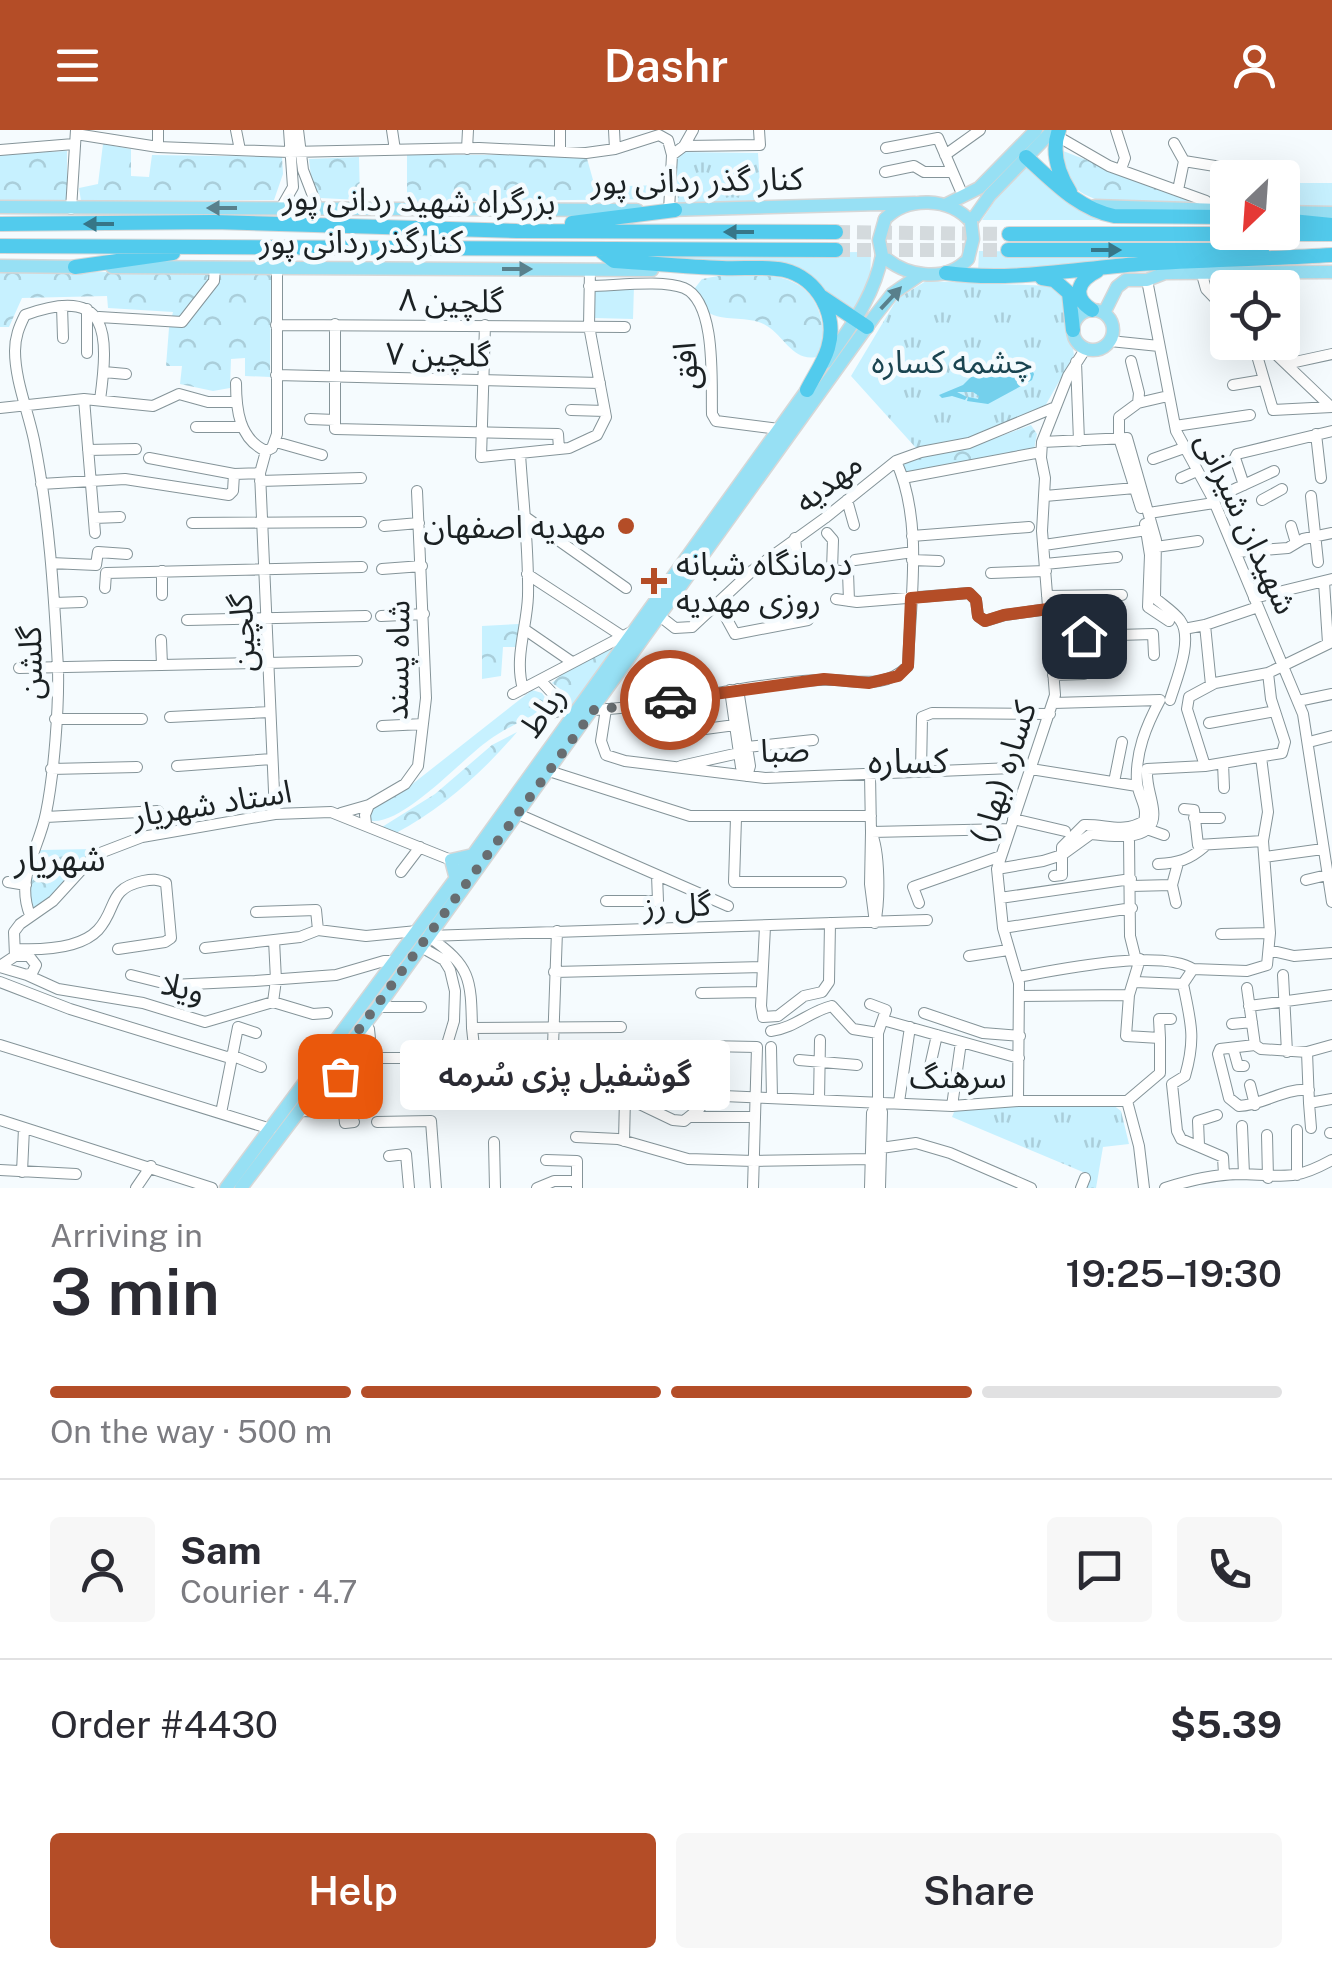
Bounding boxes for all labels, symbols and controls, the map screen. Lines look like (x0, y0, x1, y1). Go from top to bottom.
icon: menu (50, 38, 105, 93)
icon: person (1227, 38, 1282, 93)
text: Dashr (604, 39, 728, 92)
street label: کنار گذر ردانی پور (589, 160, 805, 203)
north arrow (1210, 160, 1300, 250)
map controls (1210, 160, 1300, 360)
street label: بزرگراه شهید ردانی پور (281, 179, 556, 223)
one-way arrow (206, 200, 238, 216)
one-way arrow (82, 215, 114, 231)
street label: کنارگذر ردانی پور (258, 223, 464, 262)
one-way arrow (722, 224, 754, 240)
one-way arrow (1090, 242, 1122, 258)
one-way arrow (502, 261, 534, 277)
button: locate (1210, 270, 1300, 360)
street label: گلچین ۸ (398, 281, 504, 322)
one-way arrow (879, 286, 902, 310)
street label: گلچین ۷ (385, 335, 491, 376)
street label: افق (665, 341, 707, 391)
park label: چشمه کساره (872, 343, 1033, 382)
street label: شهیدان شیرانی (1188, 426, 1305, 620)
street label: مهدیه (787, 444, 869, 520)
place label: مهدیه اصفهان (423, 508, 606, 545)
marker: مهدیه اصفهان (615, 515, 637, 537)
place label: درمانگاه شبانه روزی مهدیه (676, 545, 852, 620)
marker: درمانگاه شبانه روزی مهدیه (641, 568, 667, 594)
street label: گلچین (221, 592, 265, 673)
pin (1042, 594, 1127, 679)
street label: شاه پسند (377, 600, 419, 720)
icon: home (1057, 609, 1112, 664)
street label: گلشن (11, 625, 49, 700)
courier (620, 650, 720, 750)
icon: car (643, 673, 698, 728)
street label: رباط (511, 678, 573, 744)
street label: کساره (بهار) (963, 696, 1044, 848)
street label: صبا (760, 731, 810, 769)
district label: کساره (868, 740, 949, 782)
street label: استاد شهریار (129, 772, 294, 835)
district label: شهریار (13, 838, 106, 880)
street label: گل رز (641, 885, 712, 926)
street label: ویلا (158, 964, 208, 1011)
pin (298, 1034, 383, 1119)
callout: گوشفیل پزی سُرمه (400, 1041, 730, 1111)
icon: bag (313, 1049, 368, 1104)
text: گوشفیل پزی سُرمه (438, 1056, 692, 1093)
street label: سرهنگ (909, 1058, 1007, 1096)
text: Arriving in (50, 1217, 203, 1254)
text: 19:25–19:30 (1066, 1251, 1282, 1296)
text: 3 min (50, 1253, 220, 1330)
text: On the way · 500 m (50, 1413, 332, 1450)
button: person (50, 1517, 155, 1622)
button: chat (1047, 1517, 1152, 1622)
button: phone (1177, 1517, 1282, 1622)
text: Sam (180, 1528, 262, 1573)
text: Courier · 4.7 (180, 1573, 357, 1610)
text: Order #4430 (50, 1702, 278, 1747)
text: $5.39 (1170, 1702, 1282, 1747)
button: Help (50, 1833, 656, 1948)
button: Share (676, 1833, 1282, 1948)

